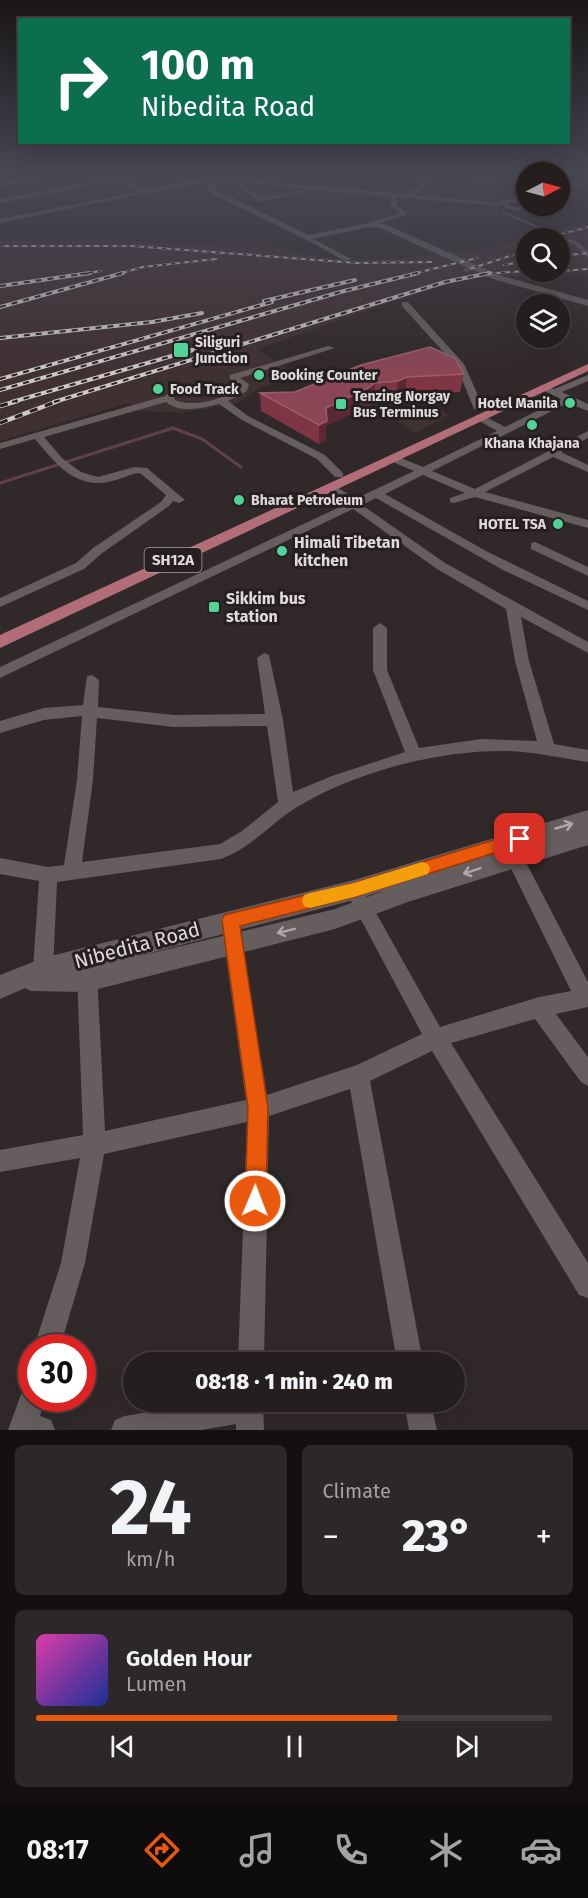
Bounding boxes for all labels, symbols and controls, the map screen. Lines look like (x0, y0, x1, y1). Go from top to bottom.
text: 100 m (141, 40, 255, 90)
icon: right (42, 42, 120, 120)
text: Nibedita Road (141, 91, 315, 123)
north arrow (516, 162, 570, 216)
map controls (516, 162, 570, 348)
button: search (516, 228, 570, 282)
button: layers (516, 294, 570, 348)
place label: Siliguri Junction (194, 334, 248, 367)
marker: Siliguri Junction (172, 341, 190, 359)
place label: Booking Counter (271, 367, 378, 384)
marker: Booking Counter (252, 368, 266, 382)
place label: Food Track (170, 381, 239, 398)
marker: Food Track (151, 382, 165, 396)
place label: Tenzing Norgay Bus Terminus (353, 388, 451, 421)
place label: Hotel Manila (478, 395, 558, 412)
marker: Hotel Manila (563, 396, 577, 410)
marker: Tenzing Norgay Bus Terminus (334, 397, 348, 411)
marker: Khana Khajana (525, 418, 539, 432)
place label: Khana Khajana (484, 435, 580, 452)
place label: Bharat Petroleum (251, 492, 363, 509)
marker: Bharat Petroleum (232, 493, 246, 507)
place label: HOTEL TSA (479, 516, 547, 533)
marker: HOTEL TSA (551, 517, 565, 531)
place label: Himali Tibetan kitchen (294, 533, 400, 570)
marker: Himali Tibetan kitchen (275, 544, 289, 558)
road number: SH12A (144, 548, 201, 572)
place label: Sikkim bus station (226, 589, 306, 626)
marker: Sikkim bus station (207, 600, 221, 614)
pin (494, 813, 545, 864)
one-way arrow (554, 820, 573, 831)
icon: arrive (503, 822, 536, 855)
one-way arrow (463, 866, 482, 877)
street label: Nibedita Road (72, 917, 202, 973)
one-way arrow (277, 925, 296, 937)
position arrow (223, 1169, 287, 1233)
speed limit sign: 30 (18, 1334, 96, 1412)
text: 08:18 · 1 min · 240 m (195, 1368, 393, 1395)
text: 24 (110, 1461, 192, 1555)
text: Climate (323, 1479, 391, 1503)
text: 23° (402, 1509, 472, 1563)
text: − (323, 1517, 339, 1557)
text: + (536, 1517, 552, 1557)
text: km/h (126, 1547, 176, 1571)
text: Golden Hour (126, 1645, 252, 1672)
text: Lumen (126, 1672, 187, 1696)
icon: previous (106, 1730, 139, 1763)
icon: pause (278, 1730, 311, 1763)
icon: next (450, 1730, 483, 1763)
icon: directions (141, 1829, 183, 1871)
icon: music (236, 1829, 278, 1871)
icon: phone (330, 1829, 372, 1871)
icon: climate (425, 1829, 467, 1871)
icon: car (520, 1829, 562, 1871)
text: 08:17 (26, 1834, 89, 1866)

